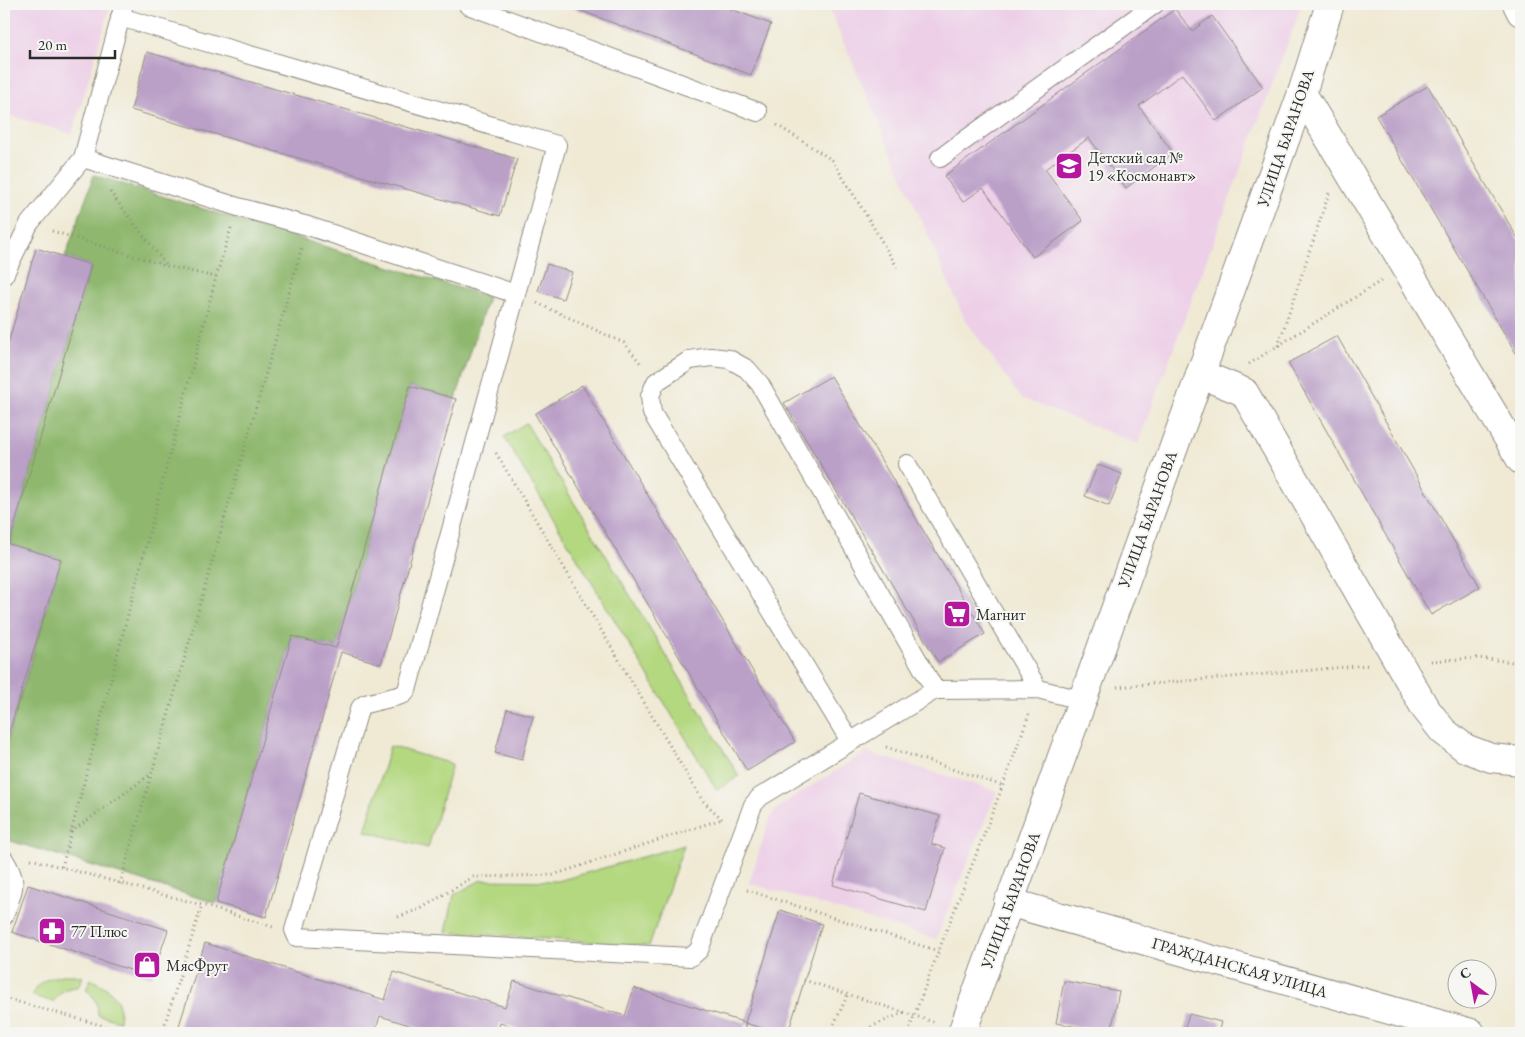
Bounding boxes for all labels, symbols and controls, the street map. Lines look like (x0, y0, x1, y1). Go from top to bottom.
scale bar (30, 28, 115, 60)
text: 20 m (38, 35, 67, 54)
street label: УЛИЦА БАРАНОВА (1252, 66, 1319, 211)
place label: Детский сад № 19 «Космонавт» (1088, 147, 1196, 186)
school or university icon: Детский сад № 19 «Космонавт» (1054, 151, 1084, 181)
street label: УЛИЦА БАРАНОВА (1113, 447, 1182, 591)
supermarket icon: Магнит (942, 599, 972, 629)
place label: Магнит (976, 604, 1026, 625)
street label: УЛИЦА БАРАНОВА (976, 828, 1045, 972)
pharmacy icon: 77 Плюс (37, 916, 67, 946)
place label: 77 Плюс (71, 921, 128, 942)
street label: ГРАЖДАНСКАЯ УЛИЦА (1150, 932, 1331, 1003)
shop icon: МясФрут (132, 950, 162, 980)
place label: МясФрут (166, 955, 228, 976)
north arrow (1448, 960, 1498, 1010)
text: С (1456, 963, 1474, 983)

